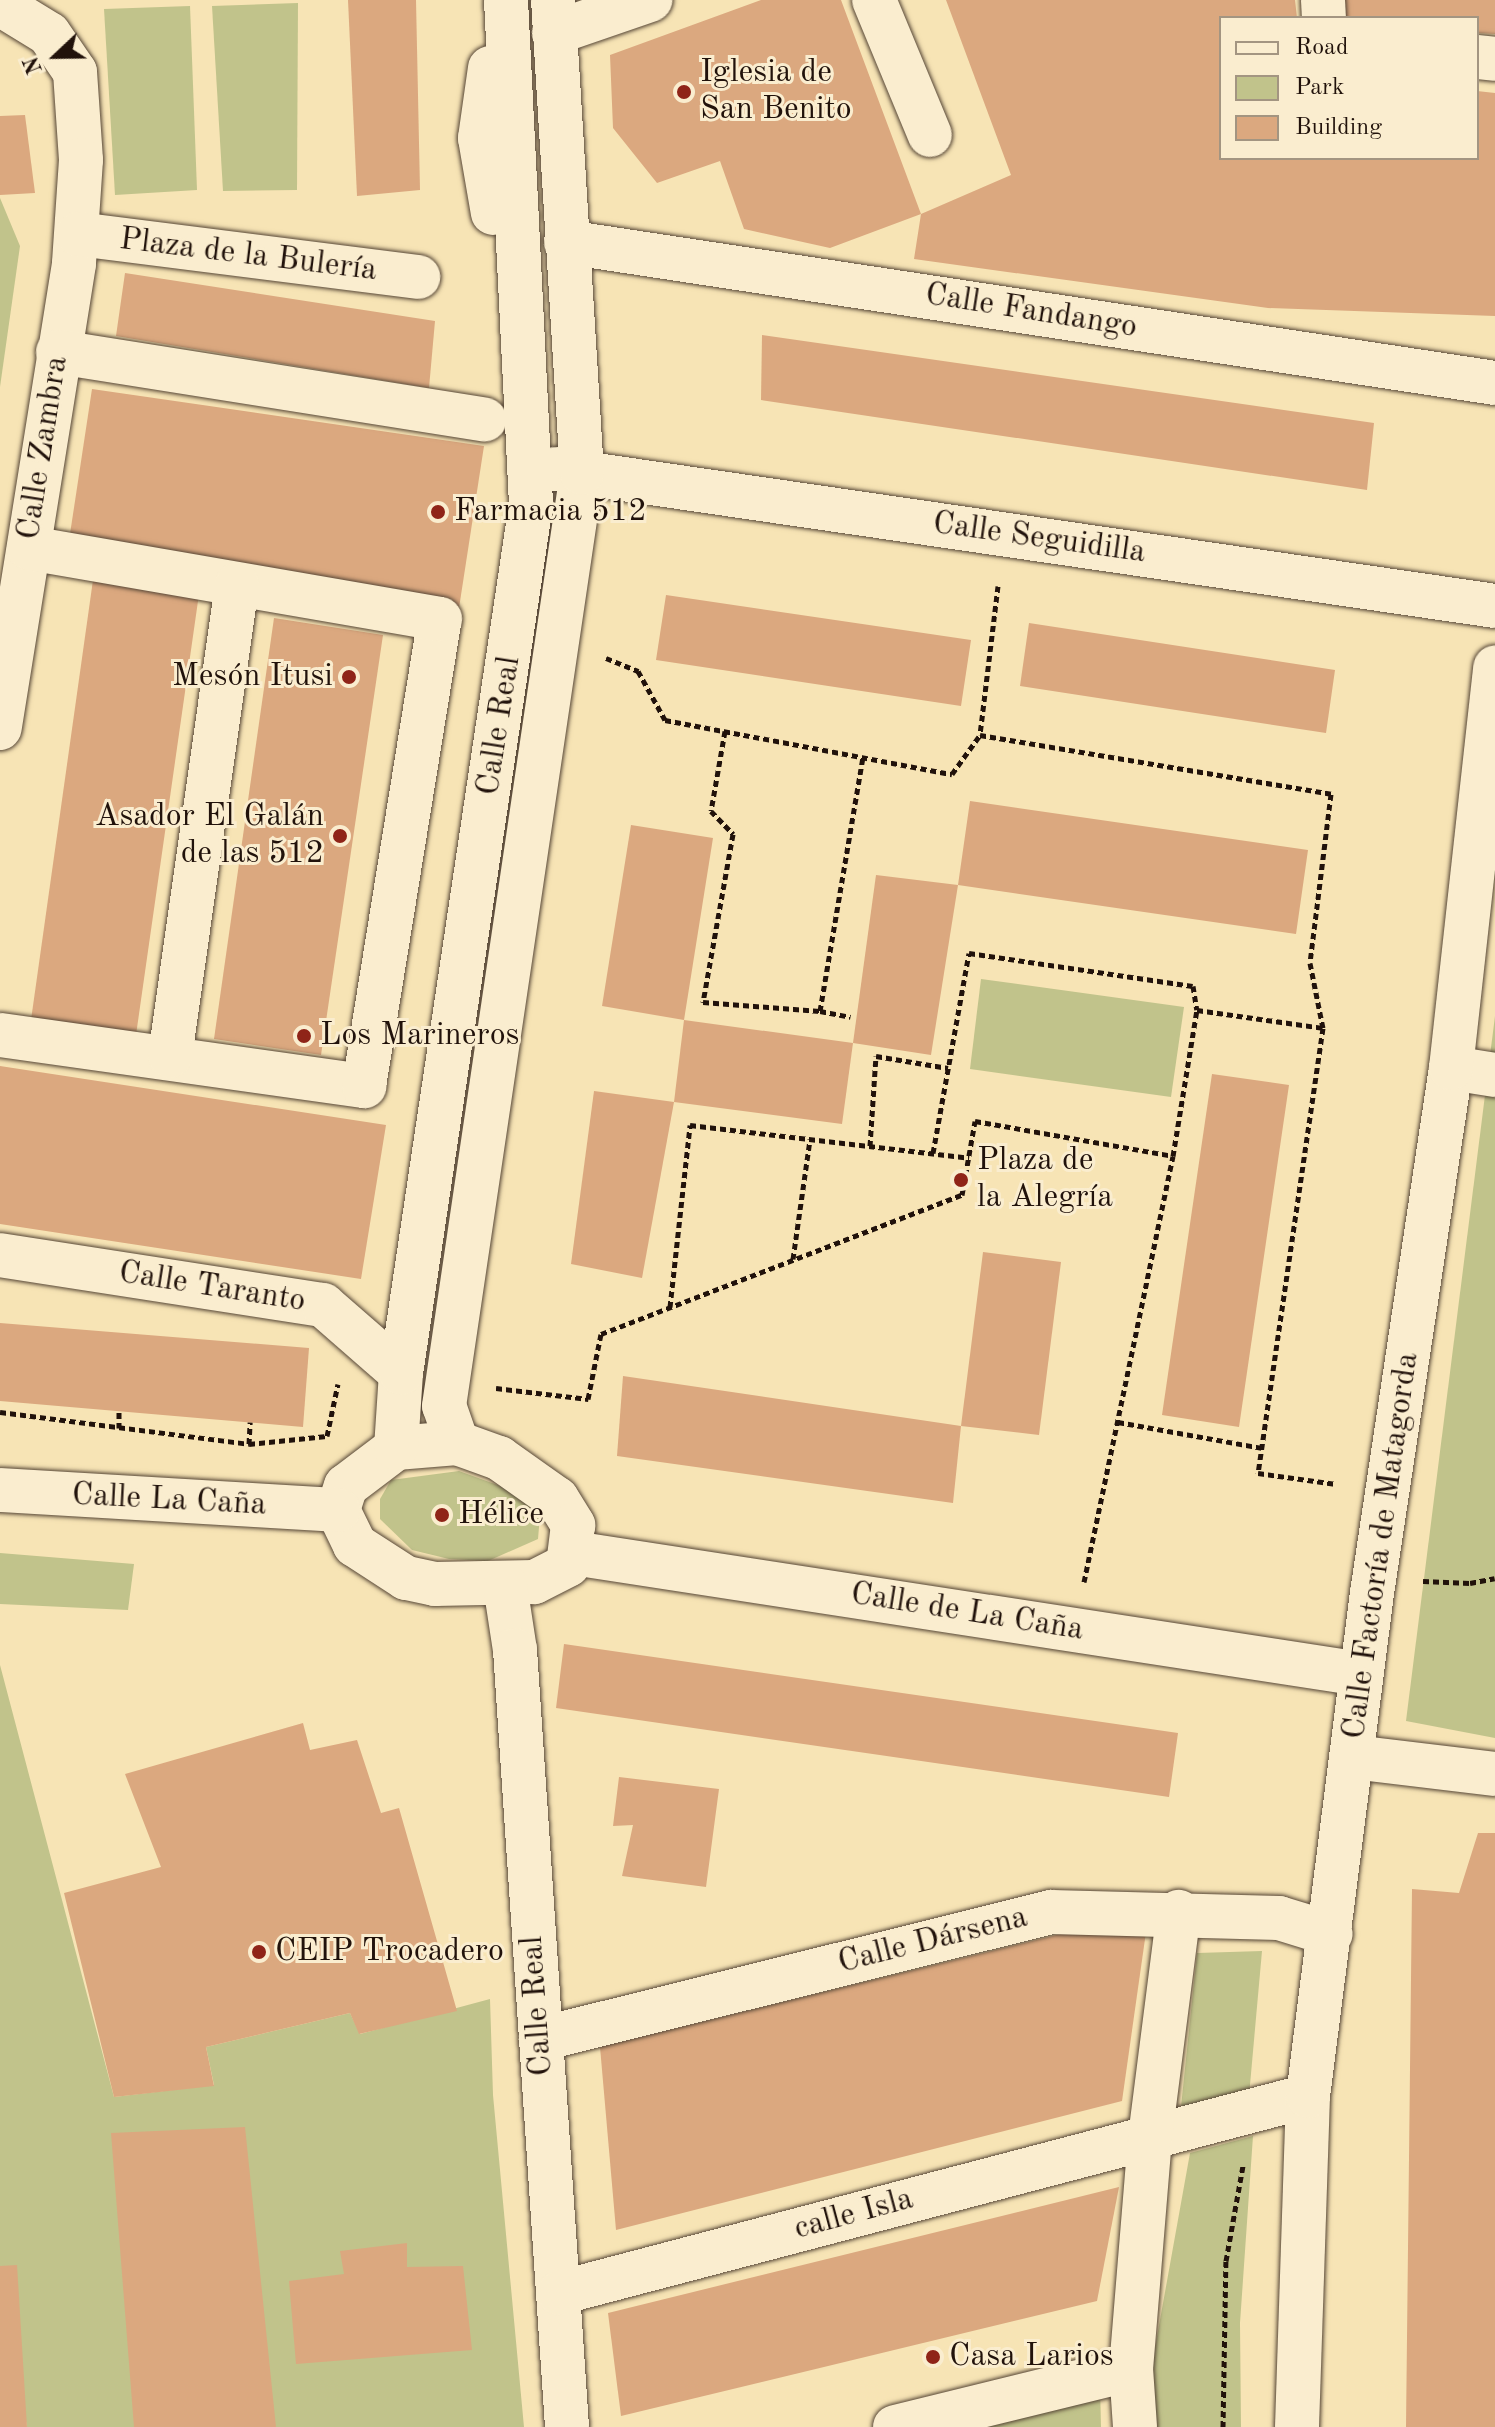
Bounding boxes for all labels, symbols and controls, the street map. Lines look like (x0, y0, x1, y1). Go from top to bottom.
north arrow (16, 16, 96, 96)
legend (1219, 16, 1479, 160)
text: Road (1295, 36, 1348, 60)
text: N (20, 53, 47, 77)
place label: Iglesia de San Benito (700, 55, 852, 130)
text: Park (1295, 76, 1344, 100)
marker: Iglesia de San Benito (675, 83, 693, 101)
text: Building (1295, 116, 1382, 140)
street label: Plaza de la Bulería (117, 221, 379, 291)
street label: Calle Fandango (922, 276, 1140, 348)
street label: Calle Zambra (11, 353, 77, 543)
place label: Farmacia 512 (454, 493, 647, 531)
marker: Farmacia 512 (429, 503, 447, 521)
street label: Calle Seguidilla (930, 505, 1148, 573)
street label: Calle Real (470, 654, 530, 798)
place label: Mesón Itusi (172, 658, 333, 696)
marker: Mesón Itusi (340, 668, 358, 686)
place label: Asador El Galán de las 512 (95, 799, 324, 874)
marker: Asador El Galán de las 512 (331, 827, 349, 845)
place label: Los Marineros (320, 1017, 519, 1055)
marker: Los Marineros (295, 1027, 313, 1045)
place label: Plaza de la Alegría (977, 1143, 1113, 1218)
marker: Plaza de la Alegría (952, 1171, 970, 1189)
street label: Calle Taranto (116, 1254, 308, 1322)
street label: Calle Factoría de Matagorda (1336, 1350, 1428, 1742)
street label: Calle La Caña (71, 1477, 267, 1525)
place label: Hélice (458, 1496, 544, 1534)
marker: Hélice (433, 1506, 451, 1524)
street label: Calle de La Caña (848, 1576, 1086, 1650)
street label: Calle Dársena (834, 1899, 1032, 1983)
place label: CEIP Trocadero (275, 1933, 504, 1971)
street label: Calle Real (514, 1935, 562, 2077)
marker: CEIP Trocadero (250, 1943, 268, 1961)
street label: calle Isla (790, 2181, 918, 2249)
place label: Casa Larios (949, 2338, 1114, 2376)
marker: Casa Larios (924, 2348, 942, 2366)

